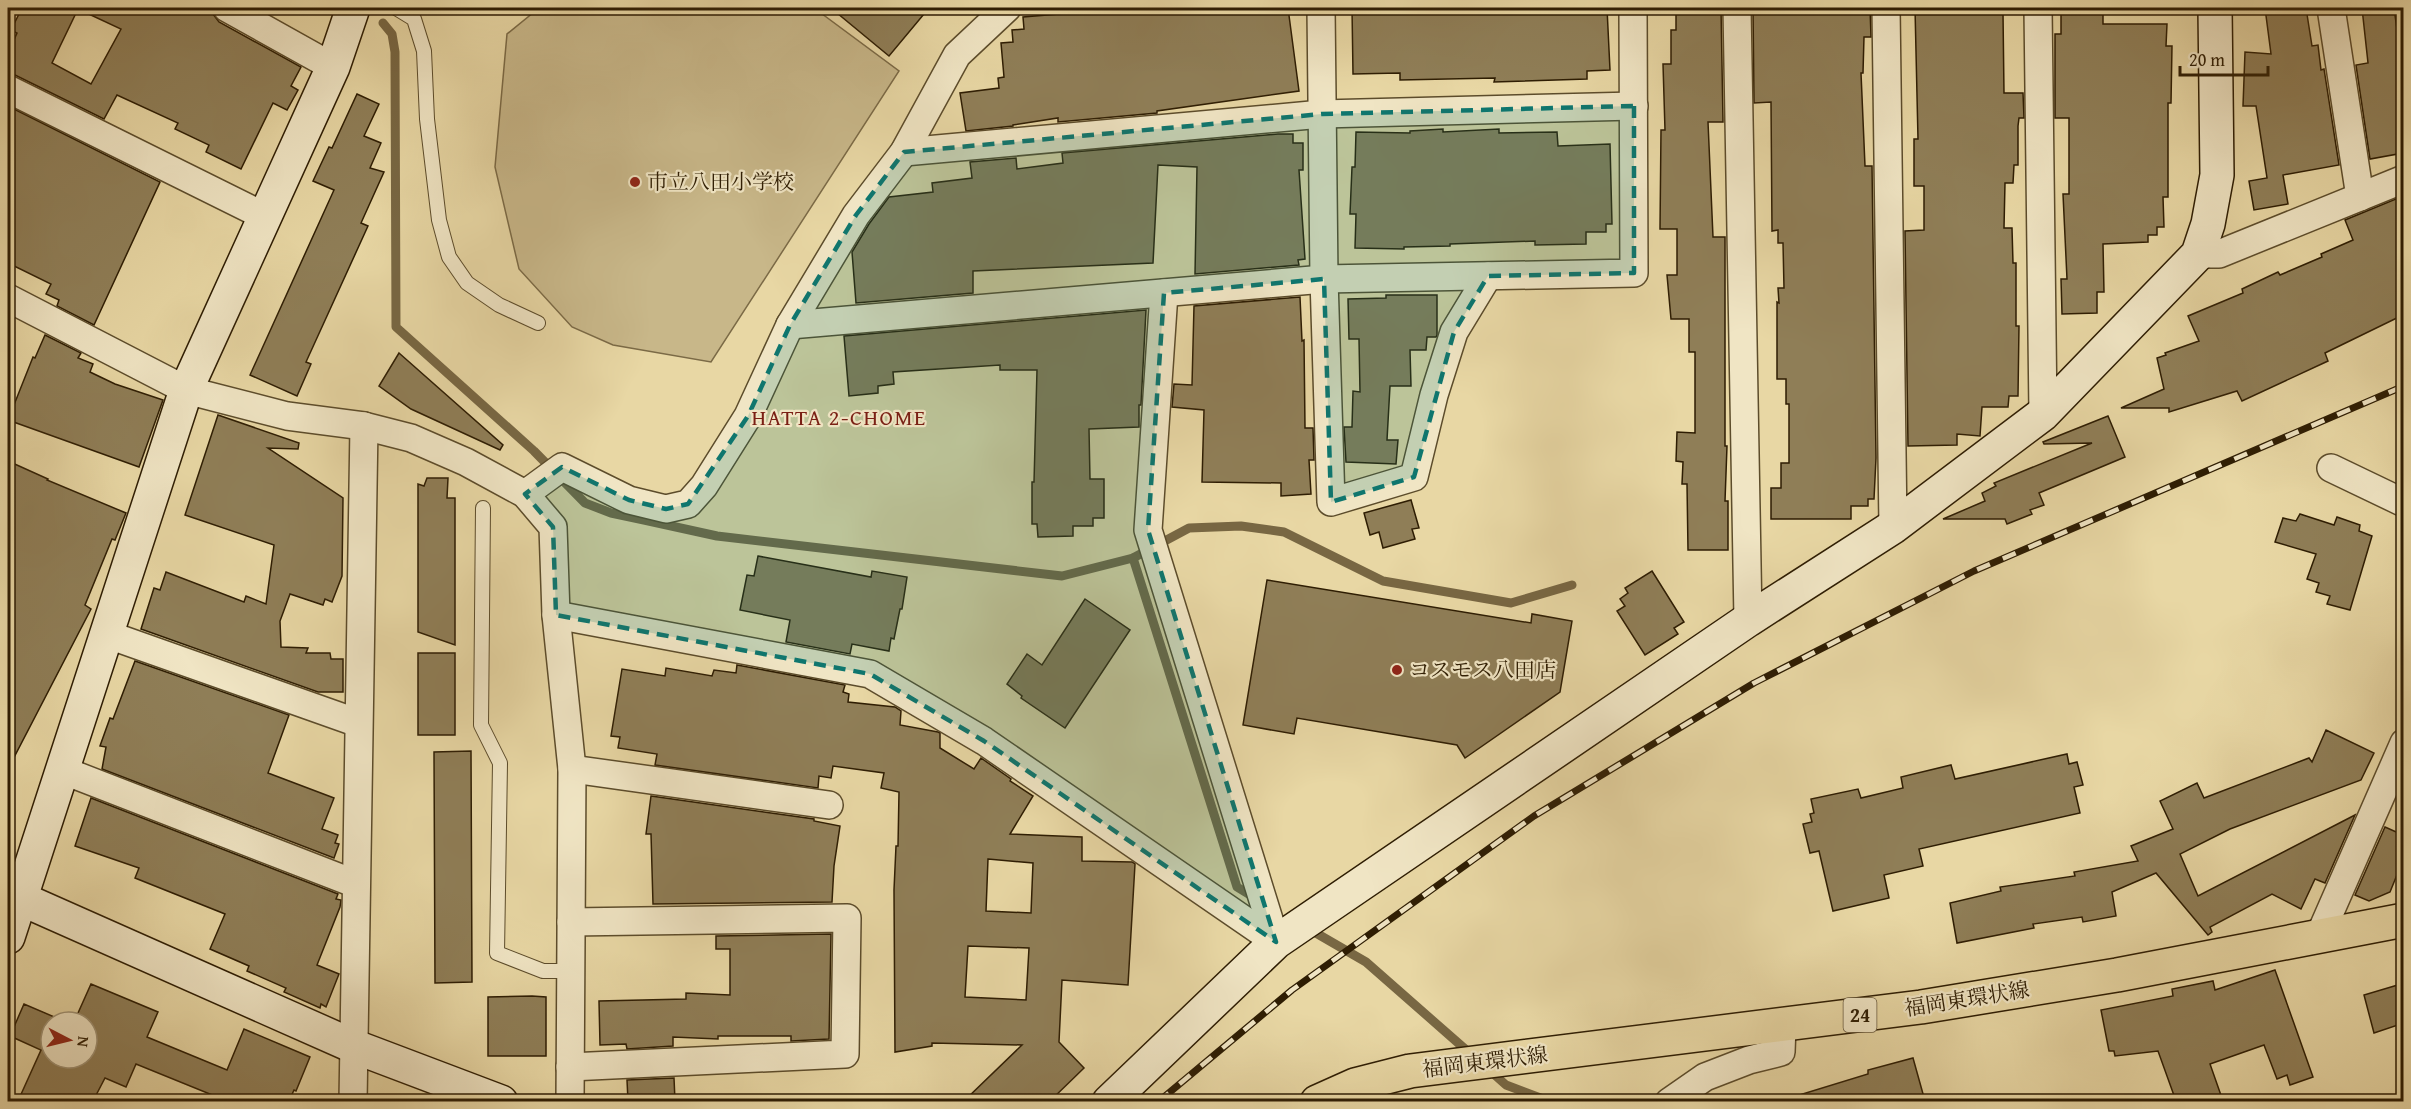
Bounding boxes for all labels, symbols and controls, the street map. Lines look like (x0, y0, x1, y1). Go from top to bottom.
scale bar (2180, 39, 2268, 77)
text: 20 m (2189, 46, 2225, 73)
place label: 市立八田小学校 (647, 166, 794, 197)
marker: 市立八田小学校 (628, 175, 642, 189)
district label: HATTA 2-CHOME (751, 401, 927, 433)
place label: コスモス八田店 (1409, 654, 1556, 685)
marker: コスモス八田店 (1390, 663, 1404, 677)
street label: 福岡東環状線 (1902, 973, 2032, 1024)
road number: 24 (1844, 998, 1876, 1032)
north arrow (39, 1010, 99, 1070)
text: N (71, 1035, 96, 1049)
street label: 福岡東環状線 (1421, 1038, 1549, 1085)

